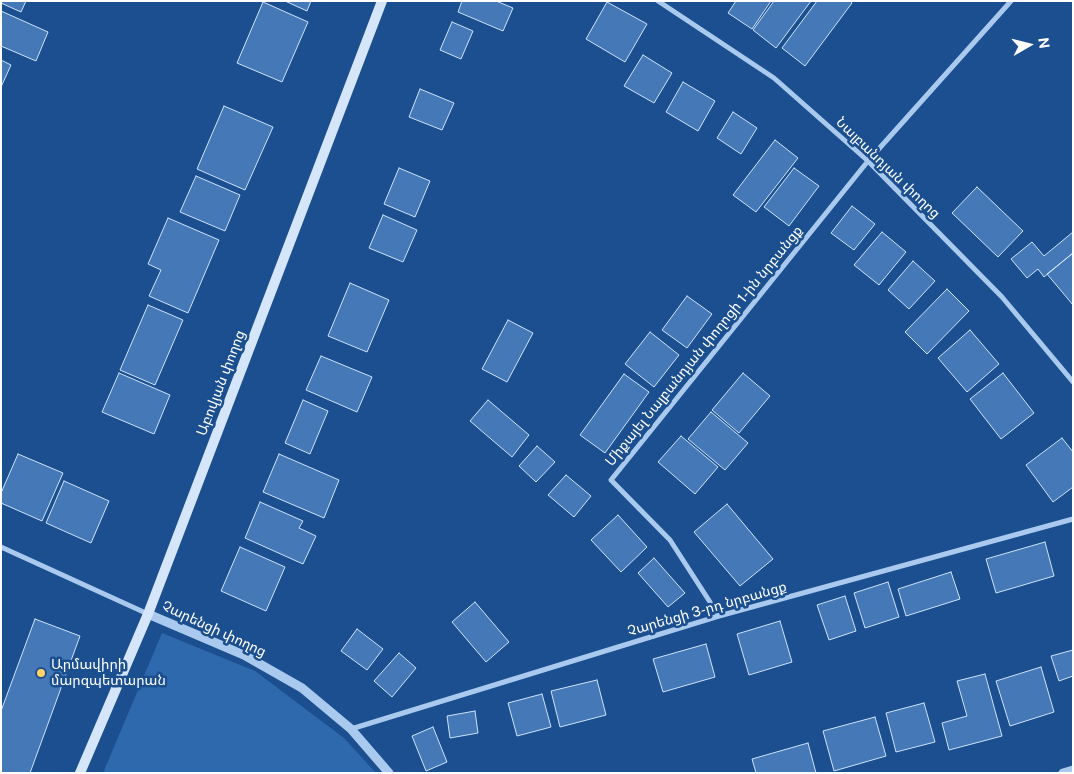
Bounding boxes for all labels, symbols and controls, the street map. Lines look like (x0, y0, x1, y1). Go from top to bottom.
north arrow (1004, 20, 1054, 70)
text: N (1035, 36, 1053, 49)
street label: Նալբանդյան փողոց (832, 114, 944, 222)
street label: Միքայել Նալբանդյան փողոցի 1-ին նրբանցք (602, 223, 806, 469)
street label: Աբովյան փողոց (193, 328, 249, 438)
street label: Չարենցի 3-րդ նրբանցք (625, 578, 789, 640)
street label: Չարենցի փողոց (159, 597, 269, 661)
place label: Արմավիրի մարզպետարան (51, 657, 166, 690)
marker: Արմավիրի մարզպետարան (35, 667, 47, 679)

